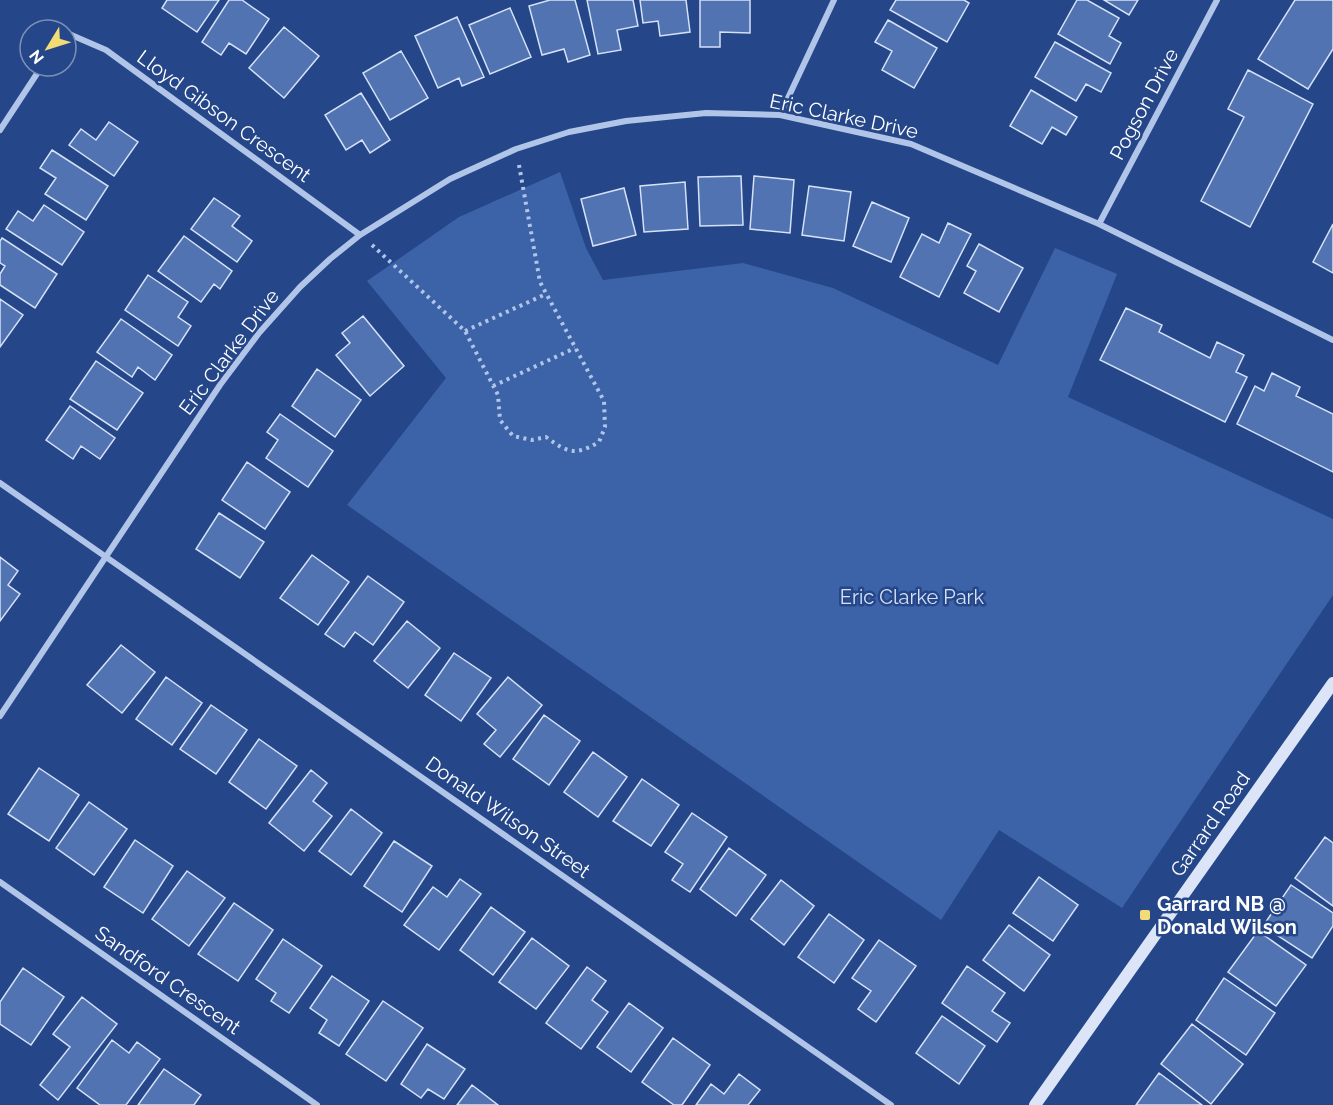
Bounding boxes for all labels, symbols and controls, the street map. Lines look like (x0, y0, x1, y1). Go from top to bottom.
north arrow (18, 18, 78, 78)
street label: Pogson Drive (1105, 44, 1183, 164)
street label: Lloyd Gibson Crescent (133, 45, 316, 187)
text: N (25, 46, 48, 68)
street label: Eric Clarke Drive (768, 89, 921, 144)
street label: Eric Clarke Drive (174, 284, 284, 420)
park label: Eric Clarke Park (840, 585, 985, 609)
street label: Donald Wilson Street (421, 751, 595, 883)
street label: Garrard Road (1165, 767, 1255, 881)
place label: Garrard NB @ Donald Wilson (1157, 892, 1297, 939)
marker: Garrard NB @ Donald Wilson (1138, 908, 1152, 922)
street label: Sandford Crescent (91, 921, 246, 1039)

